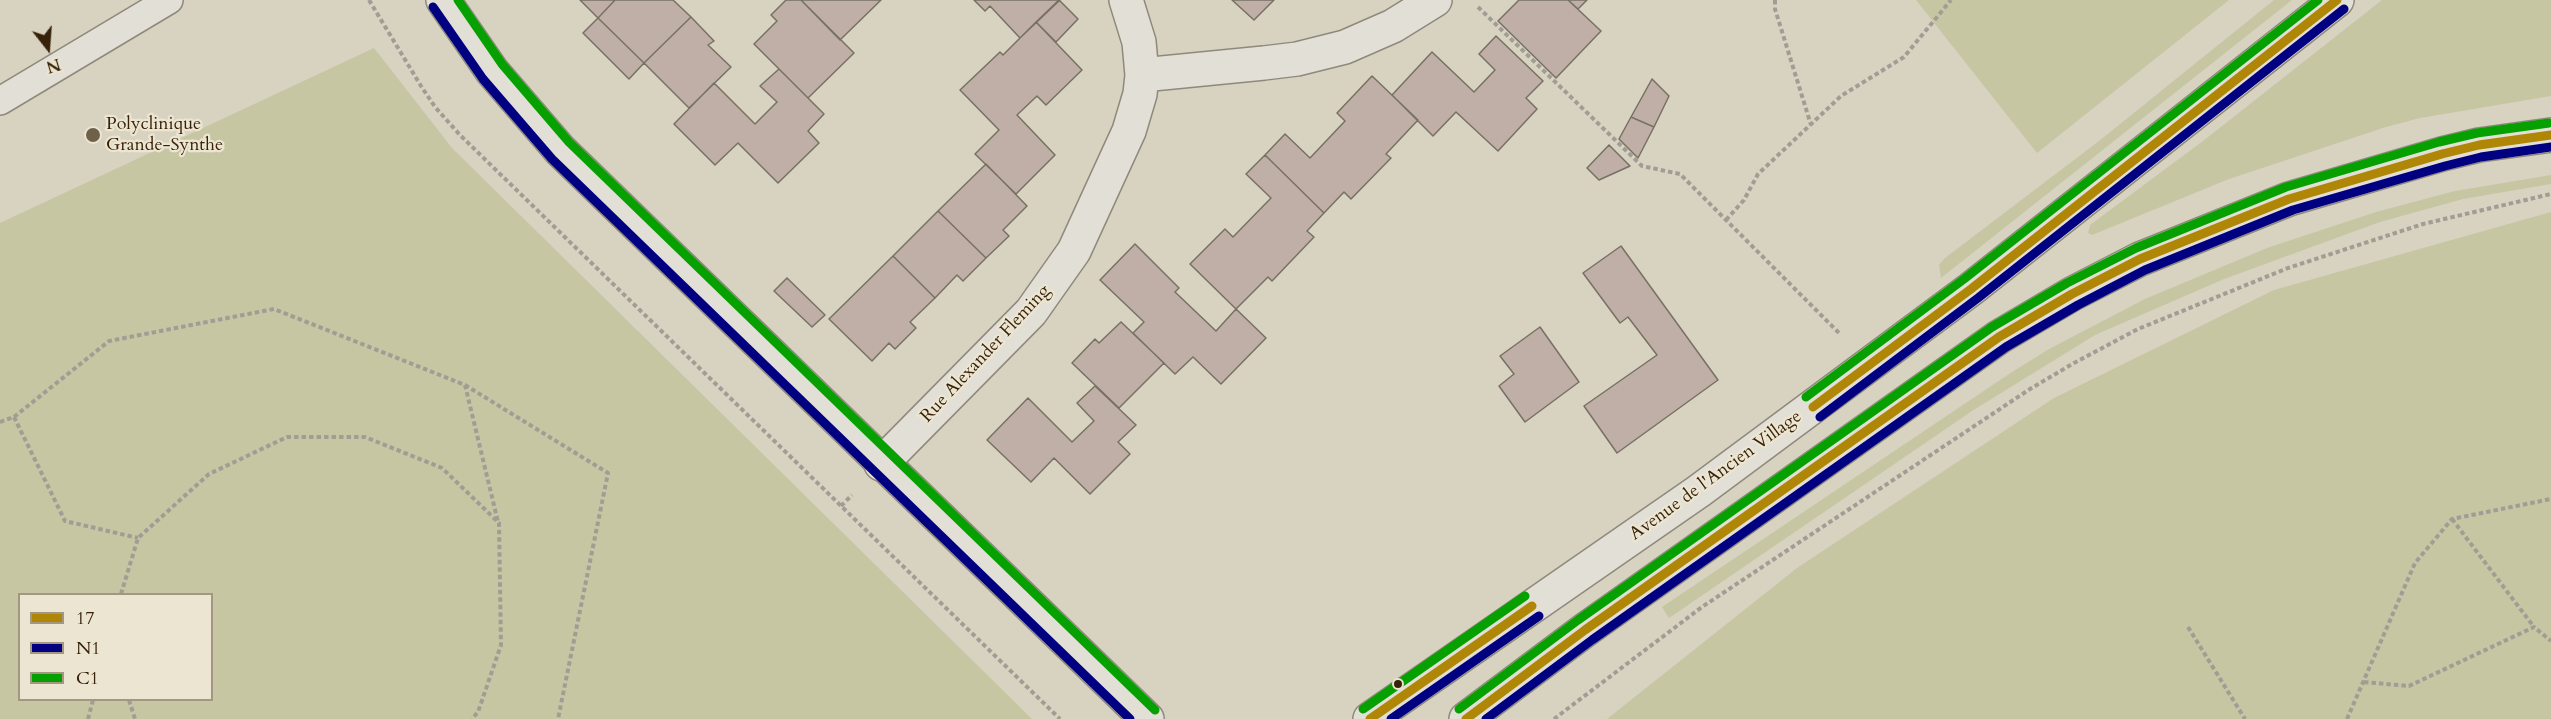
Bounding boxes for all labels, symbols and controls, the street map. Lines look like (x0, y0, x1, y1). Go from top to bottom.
north arrow (18, 18, 78, 78)
text: N (43, 53, 63, 78)
place label: Polyclinique Grande-Synthe (106, 114, 223, 156)
marker: Polyclinique Grande-Synthe (84, 126, 102, 144)
street label: Rue Alexander Fleming (917, 281, 1055, 427)
street label: Avenue de l'Ancien Village (1626, 406, 1806, 546)
legend (18, 593, 213, 701)
text: 17 (76, 606, 94, 631)
text: N1 (76, 636, 101, 661)
text: C1 (76, 666, 99, 691)
unlabelled marker (1392, 678, 1404, 690)

